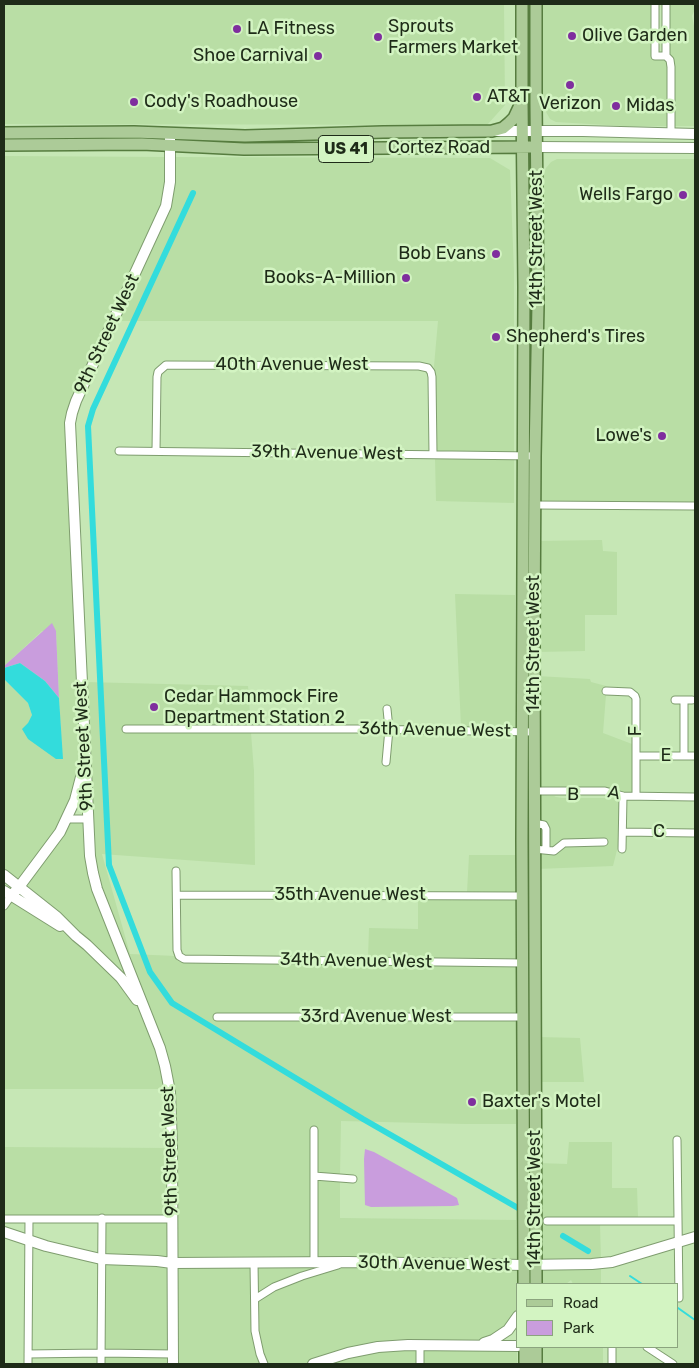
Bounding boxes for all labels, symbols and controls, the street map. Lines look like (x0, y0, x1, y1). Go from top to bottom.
place label: Sprouts Farmers Market (388, 16, 518, 58)
place label: LA Fitness (247, 18, 335, 40)
marker: LA Fitness (231, 23, 243, 35)
place label: Olive Garden (582, 25, 688, 47)
marker: Olive Garden (566, 30, 578, 42)
marker: Sprouts Farmers Market (372, 31, 384, 43)
place label: Shoe Carnival (193, 45, 308, 67)
marker: Shoe Carnival (312, 50, 324, 62)
marker: Verizon (564, 79, 576, 91)
place label: AT&T (487, 86, 530, 108)
place label: Cody's Roadhouse (144, 91, 298, 113)
marker: AT&T (471, 91, 483, 103)
place label: Verizon (539, 93, 601, 115)
place label: Midas (626, 95, 674, 117)
marker: Cody's Roadhouse (128, 96, 140, 108)
marker: Midas (610, 100, 622, 112)
road number: US 41 (318, 136, 374, 162)
street label: Cortez Road (388, 137, 490, 159)
street label: 14th Street West (526, 170, 548, 308)
place label: Wells Fargo (579, 184, 673, 206)
marker: Wells Fargo (677, 189, 689, 201)
place label: Bob Evans (398, 243, 486, 265)
marker: Bob Evans (490, 248, 502, 260)
place label: Books-A-Million (264, 267, 396, 289)
street label: 9th Street West (70, 271, 144, 397)
marker: Books-A-Million (400, 272, 412, 284)
place label: Shepherd's Tires (506, 326, 645, 348)
marker: Shepherd's Tires (490, 331, 502, 343)
street label: 40th Avenue West (216, 354, 368, 376)
place label: Lowe's (595, 425, 652, 447)
marker: Lowe's (656, 430, 668, 442)
street label: 39th Avenue West (251, 441, 403, 465)
street label: 14th Street West (523, 575, 545, 713)
street label: 9th Street West (70, 681, 98, 811)
place label: Cedar Hammock Fire Department Station 2 (164, 686, 345, 729)
marker: Cedar Hammock Fire Department Station 2 (148, 701, 160, 713)
street label: 36th Avenue West (359, 718, 511, 742)
street label: F (625, 726, 647, 736)
street label: E (661, 745, 671, 767)
street label: A (606, 781, 622, 805)
street label: B (567, 784, 579, 806)
street label: C (653, 821, 665, 843)
street label: 35th Avenue West (274, 884, 426, 906)
street label: 34th Avenue West (280, 949, 432, 973)
street label: 33rd Avenue West (300, 1006, 452, 1028)
street label: 9th Street West (157, 1086, 183, 1216)
place label: Baxter's Motel (482, 1091, 601, 1113)
marker: Baxter's Motel (466, 1096, 478, 1108)
street label: 14th Street West (524, 1130, 546, 1268)
street label: 30th Avenue West (358, 1252, 510, 1276)
legend (516, 1283, 679, 1348)
text: Road (563, 1294, 599, 1312)
text: Park (563, 1319, 594, 1337)

